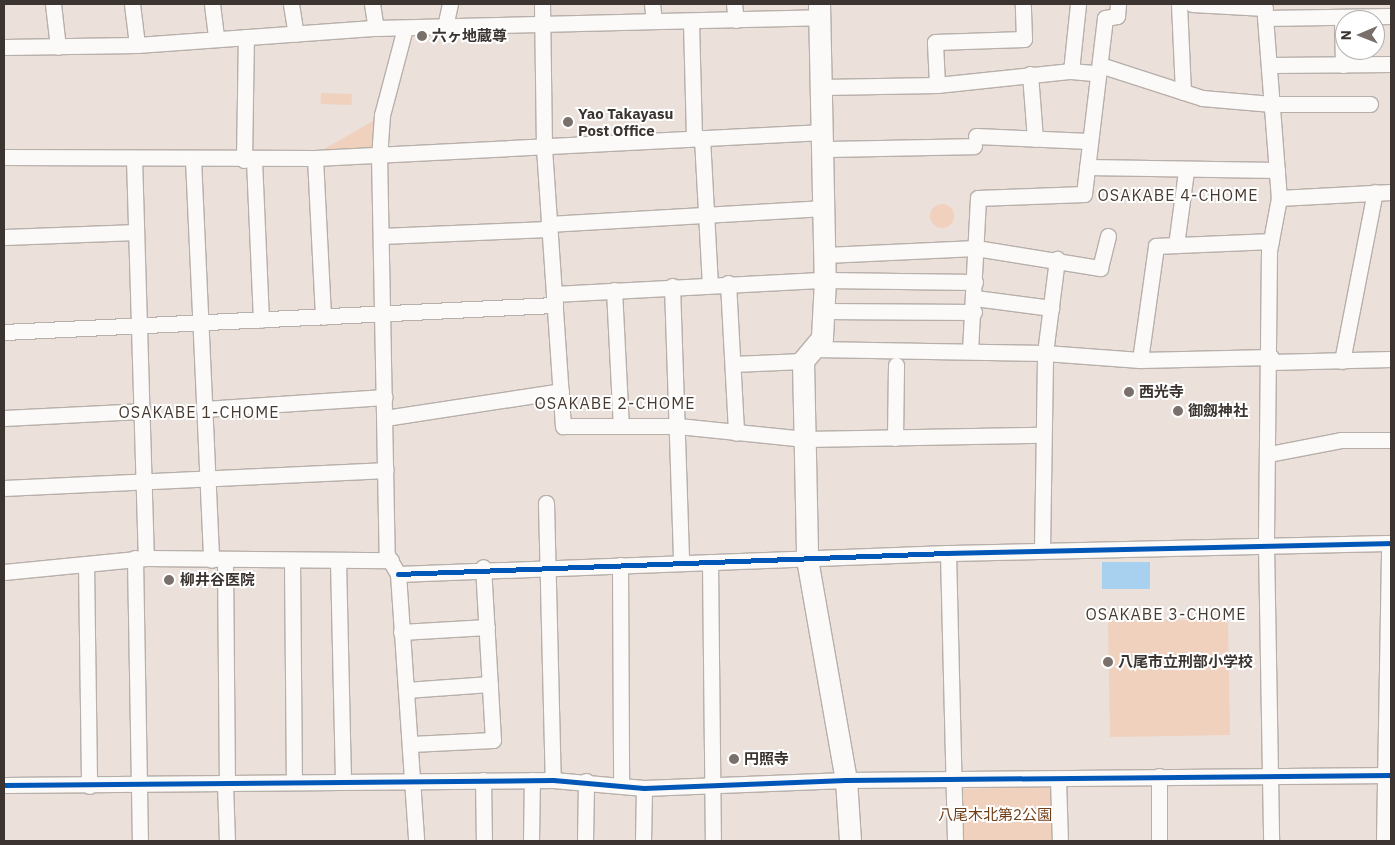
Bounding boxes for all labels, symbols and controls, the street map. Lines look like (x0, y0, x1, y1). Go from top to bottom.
north arrow (1335, 10, 1385, 60)
place label: 六ヶ地蔵尊 (432, 27, 507, 45)
marker: 六ヶ地蔵尊 (416, 30, 428, 42)
text: N (1337, 30, 1355, 40)
place label: Yao Takayasu Post Office (578, 104, 673, 139)
marker: Yao Takayasu Post Office (562, 116, 574, 128)
district label: OSAKABE 4-CHOME (1096, 185, 1260, 205)
place label: 西光寺 (1139, 383, 1184, 401)
marker: 西光寺 (1123, 386, 1135, 398)
district label: OSAKABE 2-CHOME (533, 393, 697, 413)
district label: OSAKABE 1-CHOME (117, 402, 281, 422)
place label: 御劔神社 (1188, 402, 1248, 420)
marker: 御劔神社 (1172, 405, 1184, 417)
place label: 柳井谷医院 (180, 571, 255, 589)
marker: 柳井谷医院 (162, 573, 176, 587)
district label: OSAKABE 3-CHOME (1084, 604, 1248, 624)
place label: 八尾市立刑部小学校 (1118, 653, 1253, 671)
marker: 八尾市立刑部小学校 (1102, 656, 1114, 668)
place label: 円照寺 (744, 750, 789, 768)
marker: 円照寺 (728, 753, 740, 765)
park label: 八尾木北第2公園 (938, 806, 1052, 824)

